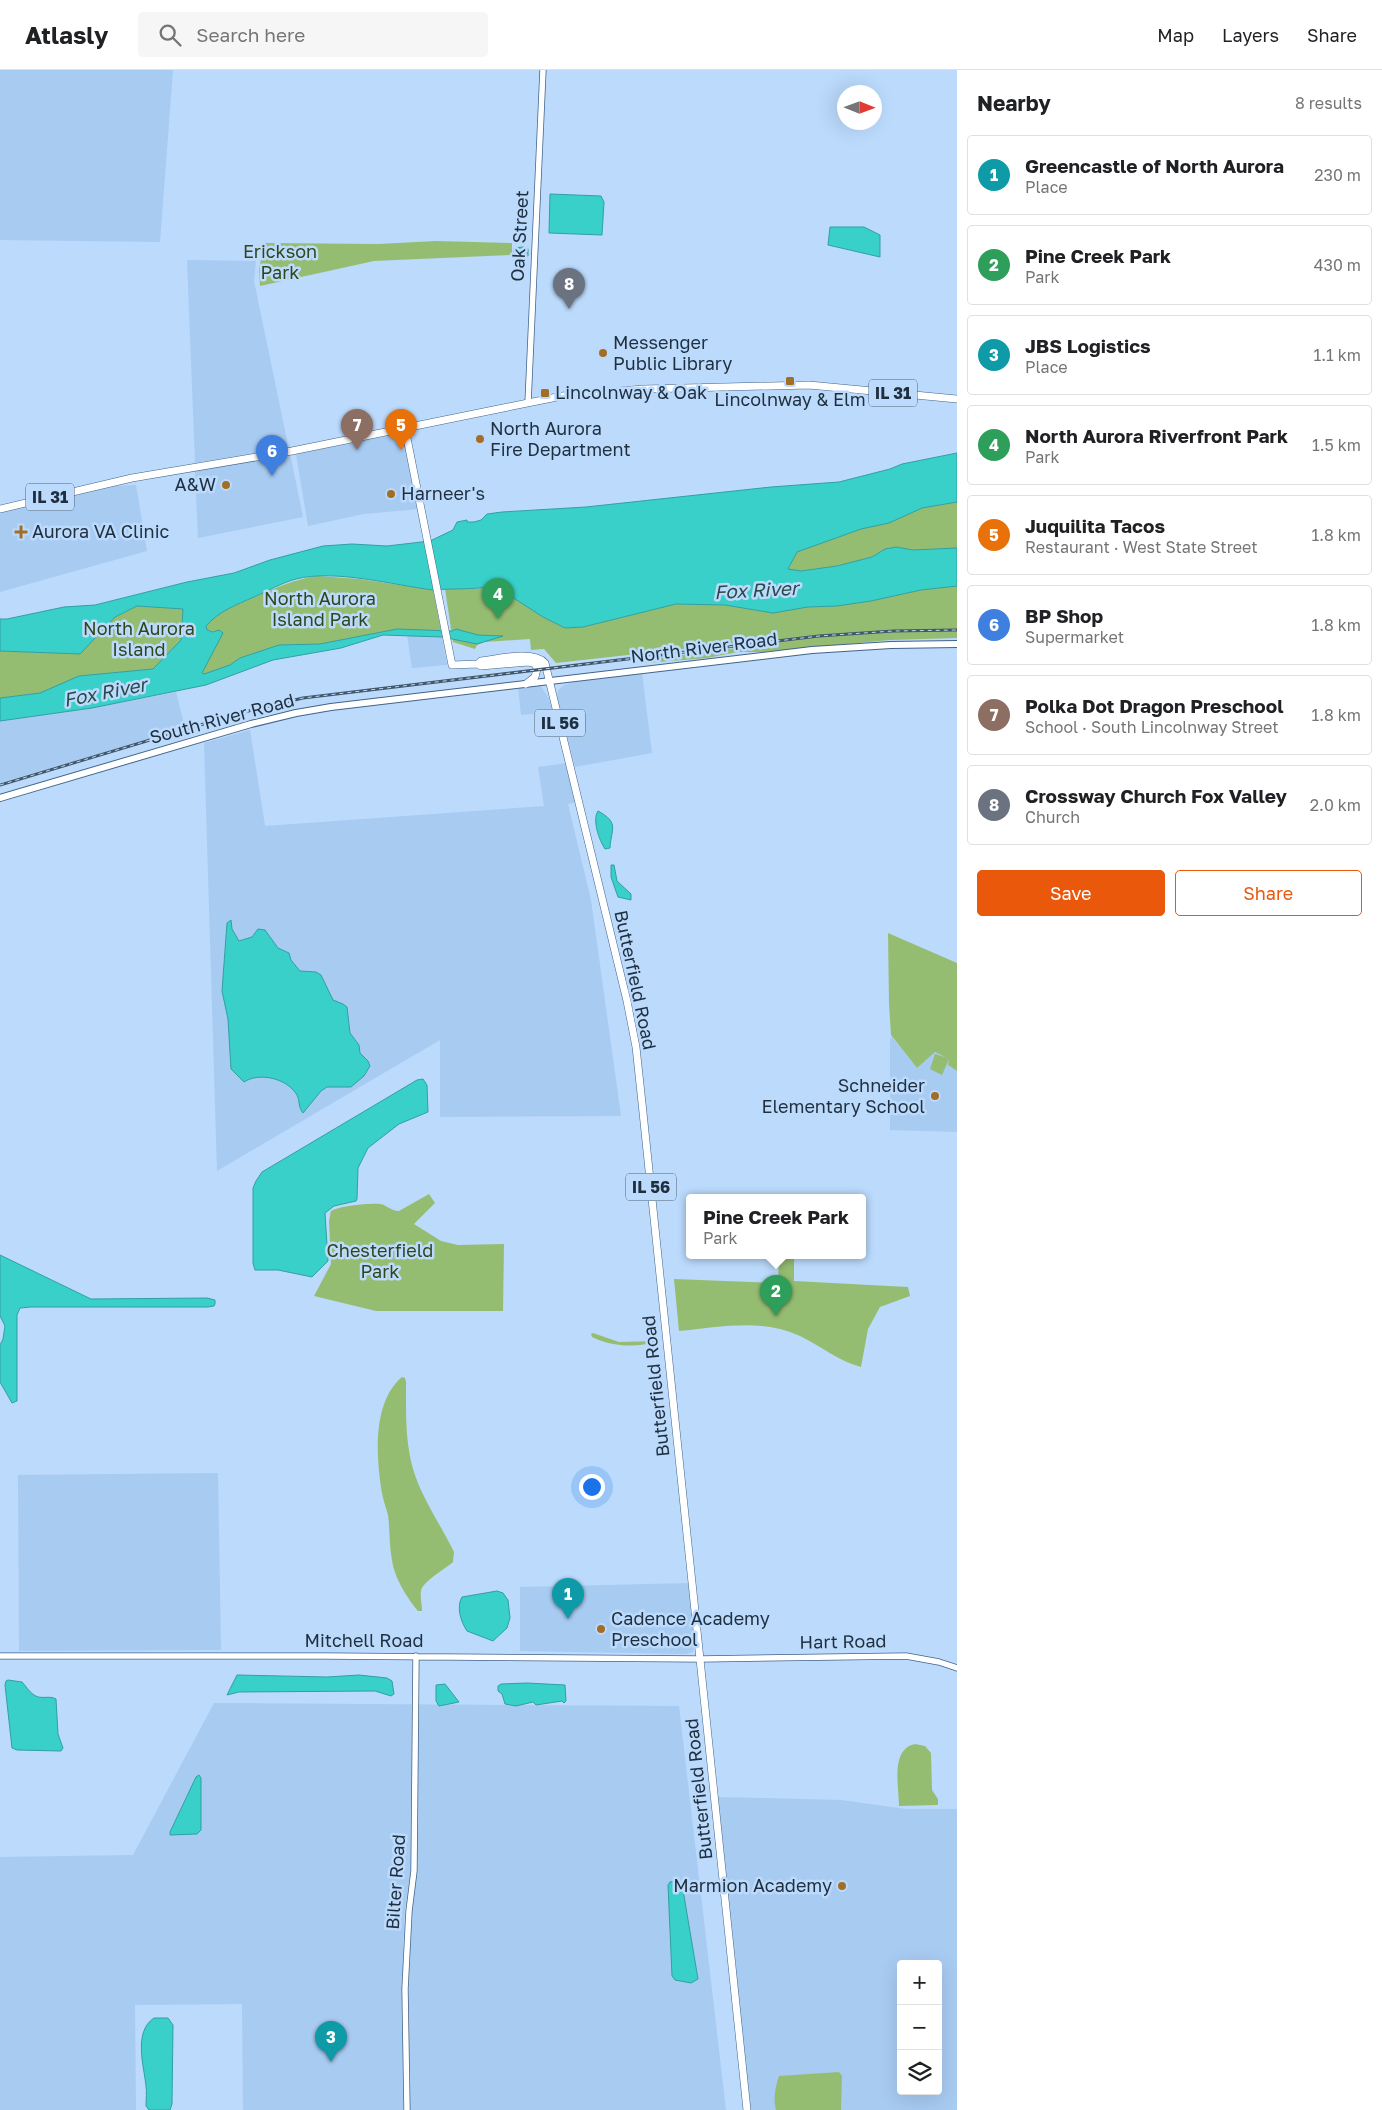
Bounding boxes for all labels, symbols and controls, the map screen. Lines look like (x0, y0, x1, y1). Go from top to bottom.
search box (138, 12, 488, 57)
text: Atlasly (25, 20, 108, 49)
icon: search (156, 21, 184, 49)
text: Search here (196, 23, 305, 46)
text: Map (1157, 24, 1194, 46)
text: Layers (1222, 24, 1279, 46)
text: Share (1307, 24, 1357, 46)
north arrow (837, 85, 882, 130)
text: Nearby (977, 90, 1051, 116)
text: 8 results (1295, 93, 1362, 113)
text: Greencastle of North Aurora (1025, 154, 1284, 177)
text: 1 (990, 165, 998, 185)
text: 230 m (1314, 165, 1361, 185)
text: Place (1025, 177, 1068, 197)
street label: Oak Street (506, 190, 532, 282)
park label: Erickson Park (243, 240, 317, 283)
text: Pine Creek Park (1025, 244, 1171, 267)
text: 2 (989, 255, 999, 275)
text: 430 m (1314, 255, 1361, 275)
text: Park (1025, 267, 1060, 287)
pin: 8 (553, 268, 585, 309)
place label: Messenger Public Library (613, 331, 732, 374)
text: JBS Logistics (1025, 334, 1151, 357)
text: 3 (989, 345, 999, 365)
text: 1.1 km (1313, 345, 1361, 365)
marker: Messenger Public Library (597, 347, 609, 359)
text: Place (1025, 357, 1068, 377)
marker: Lincolnway & Elm (784, 375, 796, 387)
road number: IL 31 (869, 379, 917, 406)
place label: Lincolnway & Oak (555, 381, 707, 403)
marker: Lincolnway & Oak (539, 387, 551, 399)
place label: Lincolnway & Elm (714, 388, 866, 410)
pin: 7 (341, 409, 373, 450)
pin: 5 (385, 409, 417, 450)
place label: North Aurora Fire Department (490, 417, 631, 460)
text: North Aurora Riverfront Park (1025, 424, 1288, 447)
marker: North Aurora Fire Department (474, 433, 486, 445)
pin: 6 (256, 435, 288, 476)
text: 4 (989, 435, 999, 455)
text: 1.5 km (1312, 435, 1361, 455)
text: Park (1025, 447, 1060, 467)
place label: A&W (175, 473, 216, 495)
marker: A&W (220, 479, 232, 491)
place label: Harneer's (401, 482, 485, 504)
road number: IL 31 (26, 484, 74, 511)
marker: Harneer's (385, 488, 397, 500)
text: Juquilita Tacos (1025, 514, 1165, 537)
place label: Aurora VA Clinic (32, 520, 169, 542)
marker: Aurora VA Clinic (14, 525, 28, 539)
text: 5 (989, 525, 999, 545)
text: 1.8 km (1311, 525, 1361, 545)
text: Restaurant · West State Street (1025, 537, 1258, 557)
water label: Fox River (713, 576, 801, 603)
pin: 4 (482, 578, 514, 619)
park label: North Aurora Island Park (264, 587, 376, 630)
text: BP Shop (1025, 604, 1103, 627)
text: 6 (989, 615, 999, 635)
text: 1.8 km (1311, 615, 1361, 635)
park label: North Aurora Island (83, 617, 195, 660)
street label: North River Road (629, 627, 778, 667)
text: Supermarket (1025, 627, 1124, 647)
water label: Fox River (61, 672, 151, 711)
street label: South River Road (147, 688, 296, 748)
text: Polka Dot Dragon Preschool (1025, 694, 1284, 717)
text: 7 (990, 705, 998, 725)
text: 1.8 km (1311, 705, 1361, 725)
road number: IL 56 (535, 710, 585, 736)
text: School · South Lincolnway Street (1025, 717, 1279, 737)
text: Crossway Church Fox Valley (1025, 784, 1287, 807)
text: 8 (989, 795, 999, 815)
text: 2.0 km (1310, 795, 1361, 815)
text: Church (1025, 807, 1080, 827)
button: Save (977, 870, 1165, 916)
button: Share (1175, 870, 1362, 916)
street label: Butterfield Road (610, 908, 662, 1052)
place label: Schneider Elementary School (761, 1074, 925, 1117)
marker: Schneider Elementary School (929, 1090, 941, 1102)
road number: IL 56 (626, 1174, 676, 1200)
popup (686, 1194, 866, 1259)
text: Pine Creek Park (703, 1205, 849, 1228)
text: Park (703, 1228, 738, 1248)
park label: Chesterfield Park (327, 1239, 433, 1282)
pin: 2 (760, 1275, 792, 1316)
street label: Butterfield Road (637, 1314, 673, 1458)
your location (579, 1474, 605, 1500)
pin: 1 (552, 1578, 584, 1619)
place label: Cadence Academy Preschool (611, 1607, 770, 1650)
marker: Cadence Academy Preschool (595, 1623, 607, 1635)
street label: Mitchell Road (305, 1629, 423, 1651)
street label: Hart Road (799, 1629, 887, 1653)
street label: Butterfield Road (680, 1717, 716, 1861)
street label: Bilter Road (381, 1834, 409, 1930)
place label: Marmion Academy (673, 1874, 832, 1896)
marker: Marmion Academy (836, 1880, 848, 1892)
map controls (897, 1960, 942, 2095)
button: + (897, 1960, 942, 2005)
button: − (897, 2005, 942, 2050)
pin: 3 (315, 2021, 347, 2062)
button: layers (897, 2050, 942, 2095)

